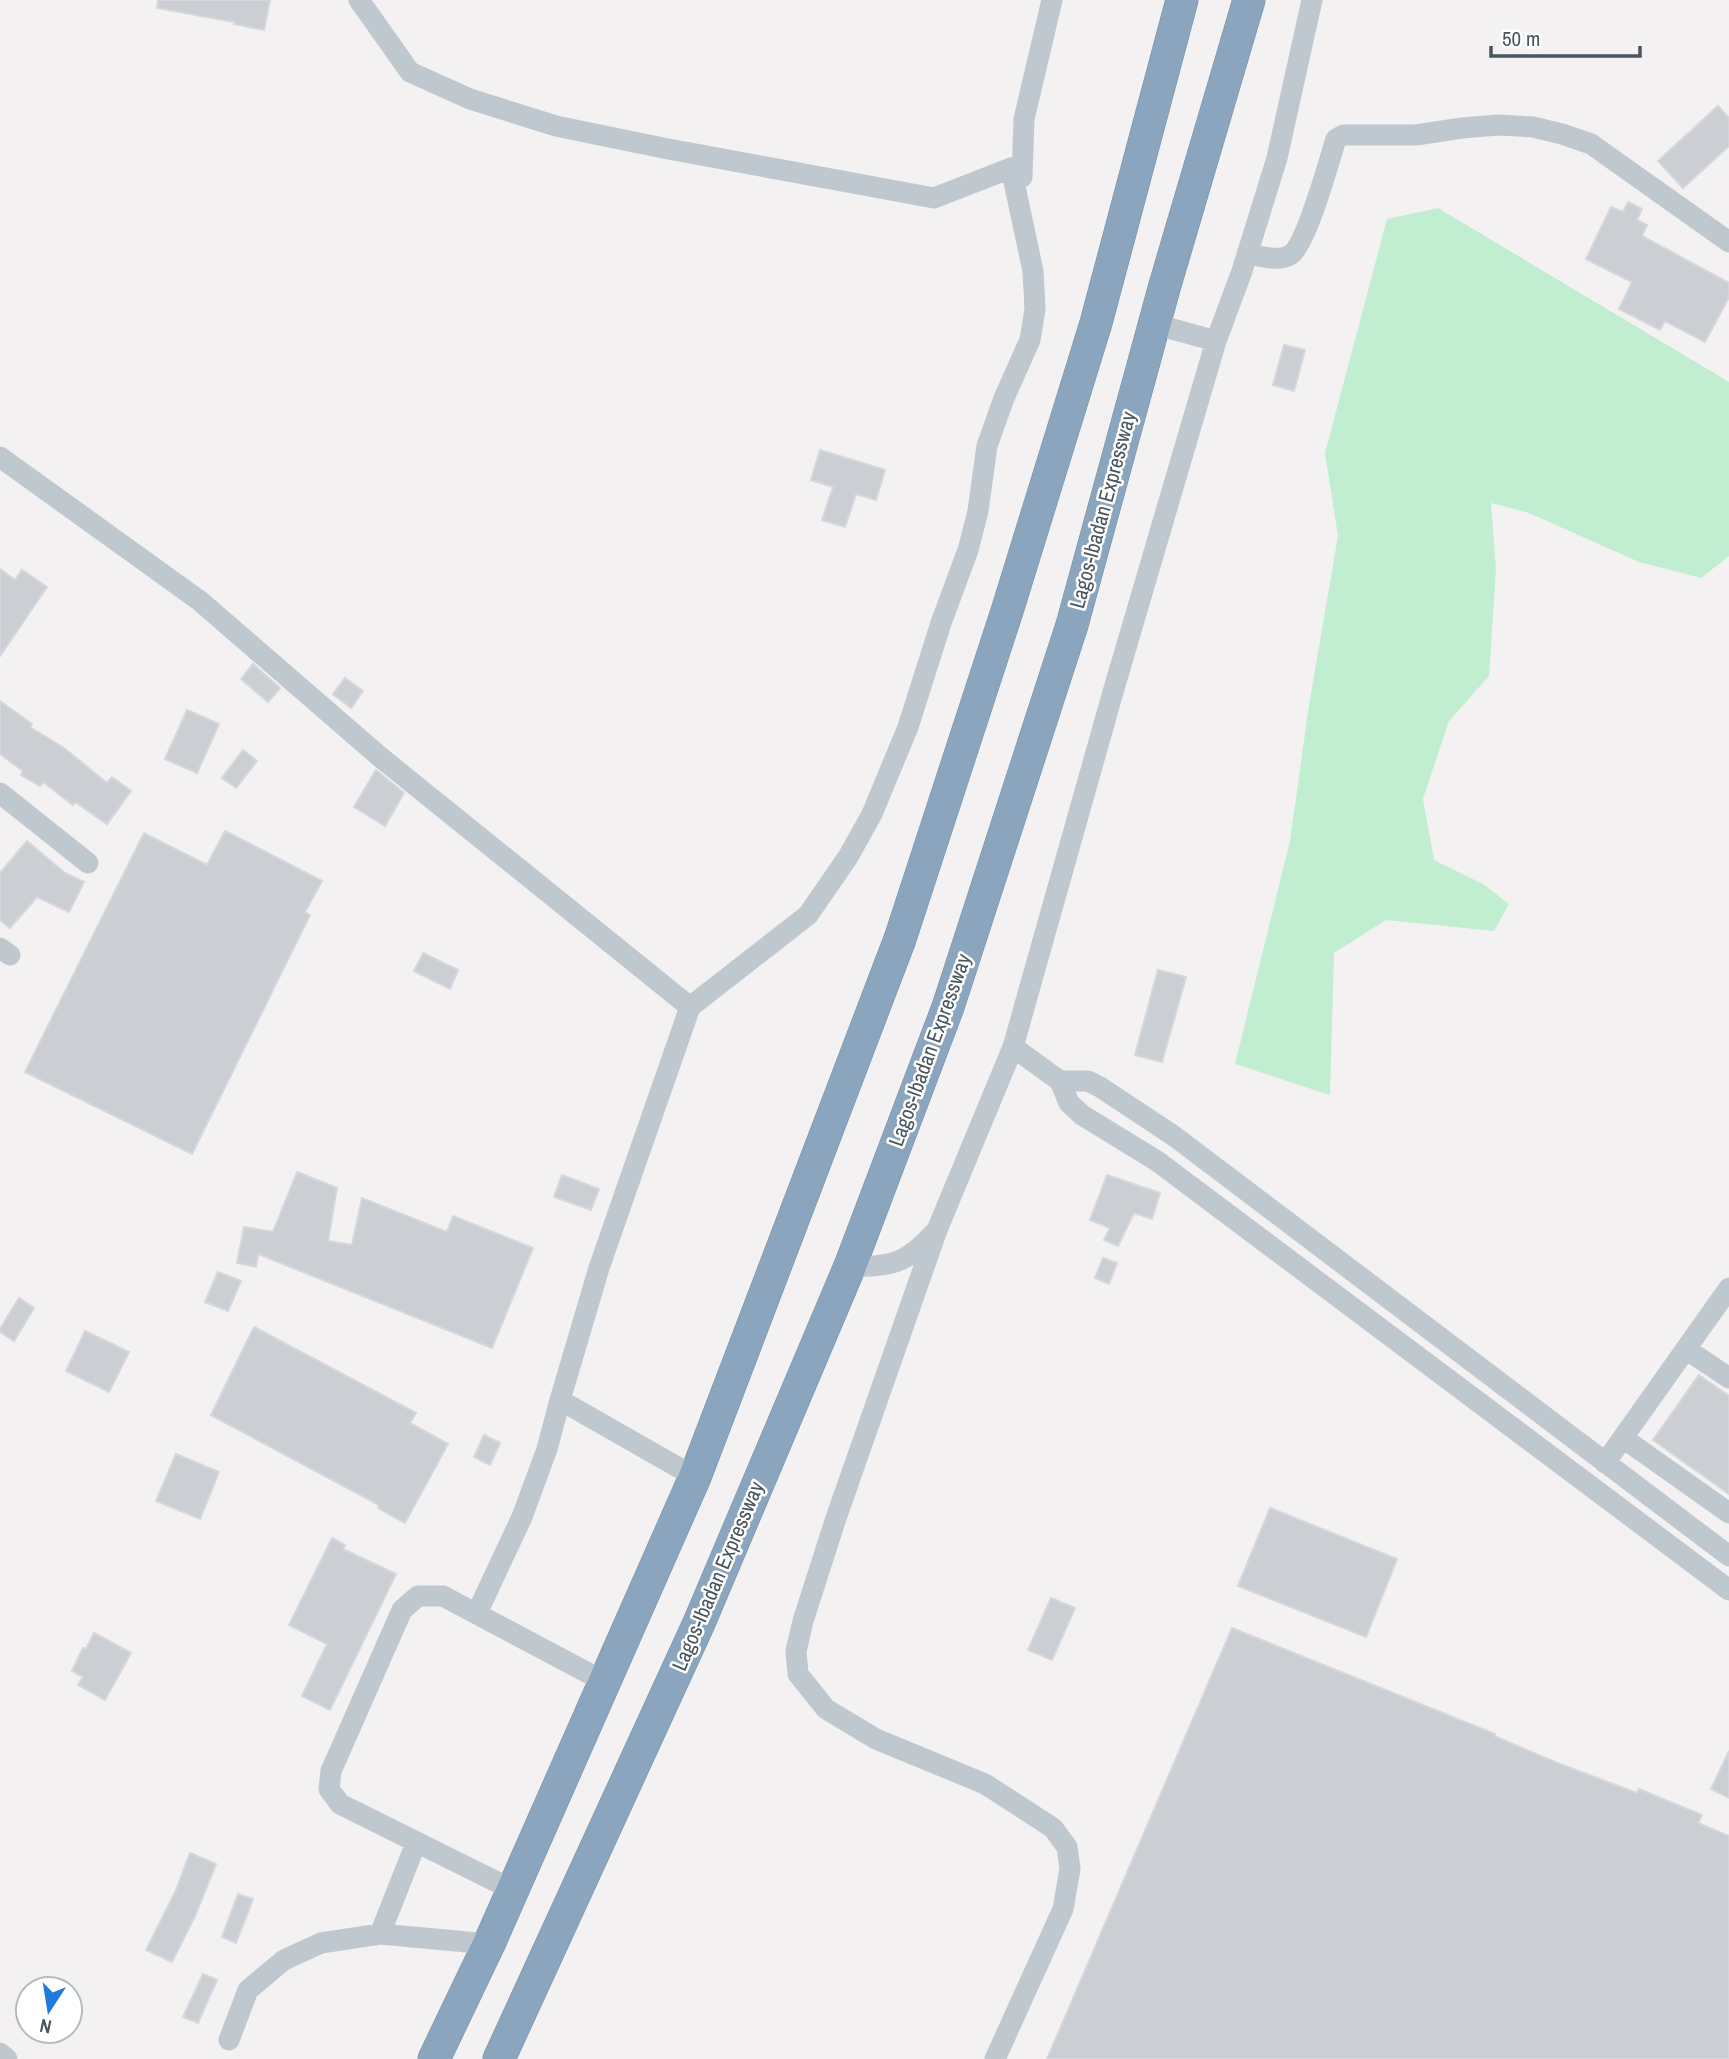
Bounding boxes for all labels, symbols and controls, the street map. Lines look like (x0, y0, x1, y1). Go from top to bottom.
scale bar (1491, 14, 1640, 58)
text: 50 m (1502, 24, 1540, 53)
street label: Lagos-Ibadan Expressway (1062, 408, 1143, 612)
street label: Lagos-Ibadan Expressway (881, 949, 978, 1150)
street label: Lagos-Ibadan Expressway (665, 1476, 771, 1675)
north arrow (14, 1975, 84, 2045)
text: N (37, 2013, 54, 2041)

